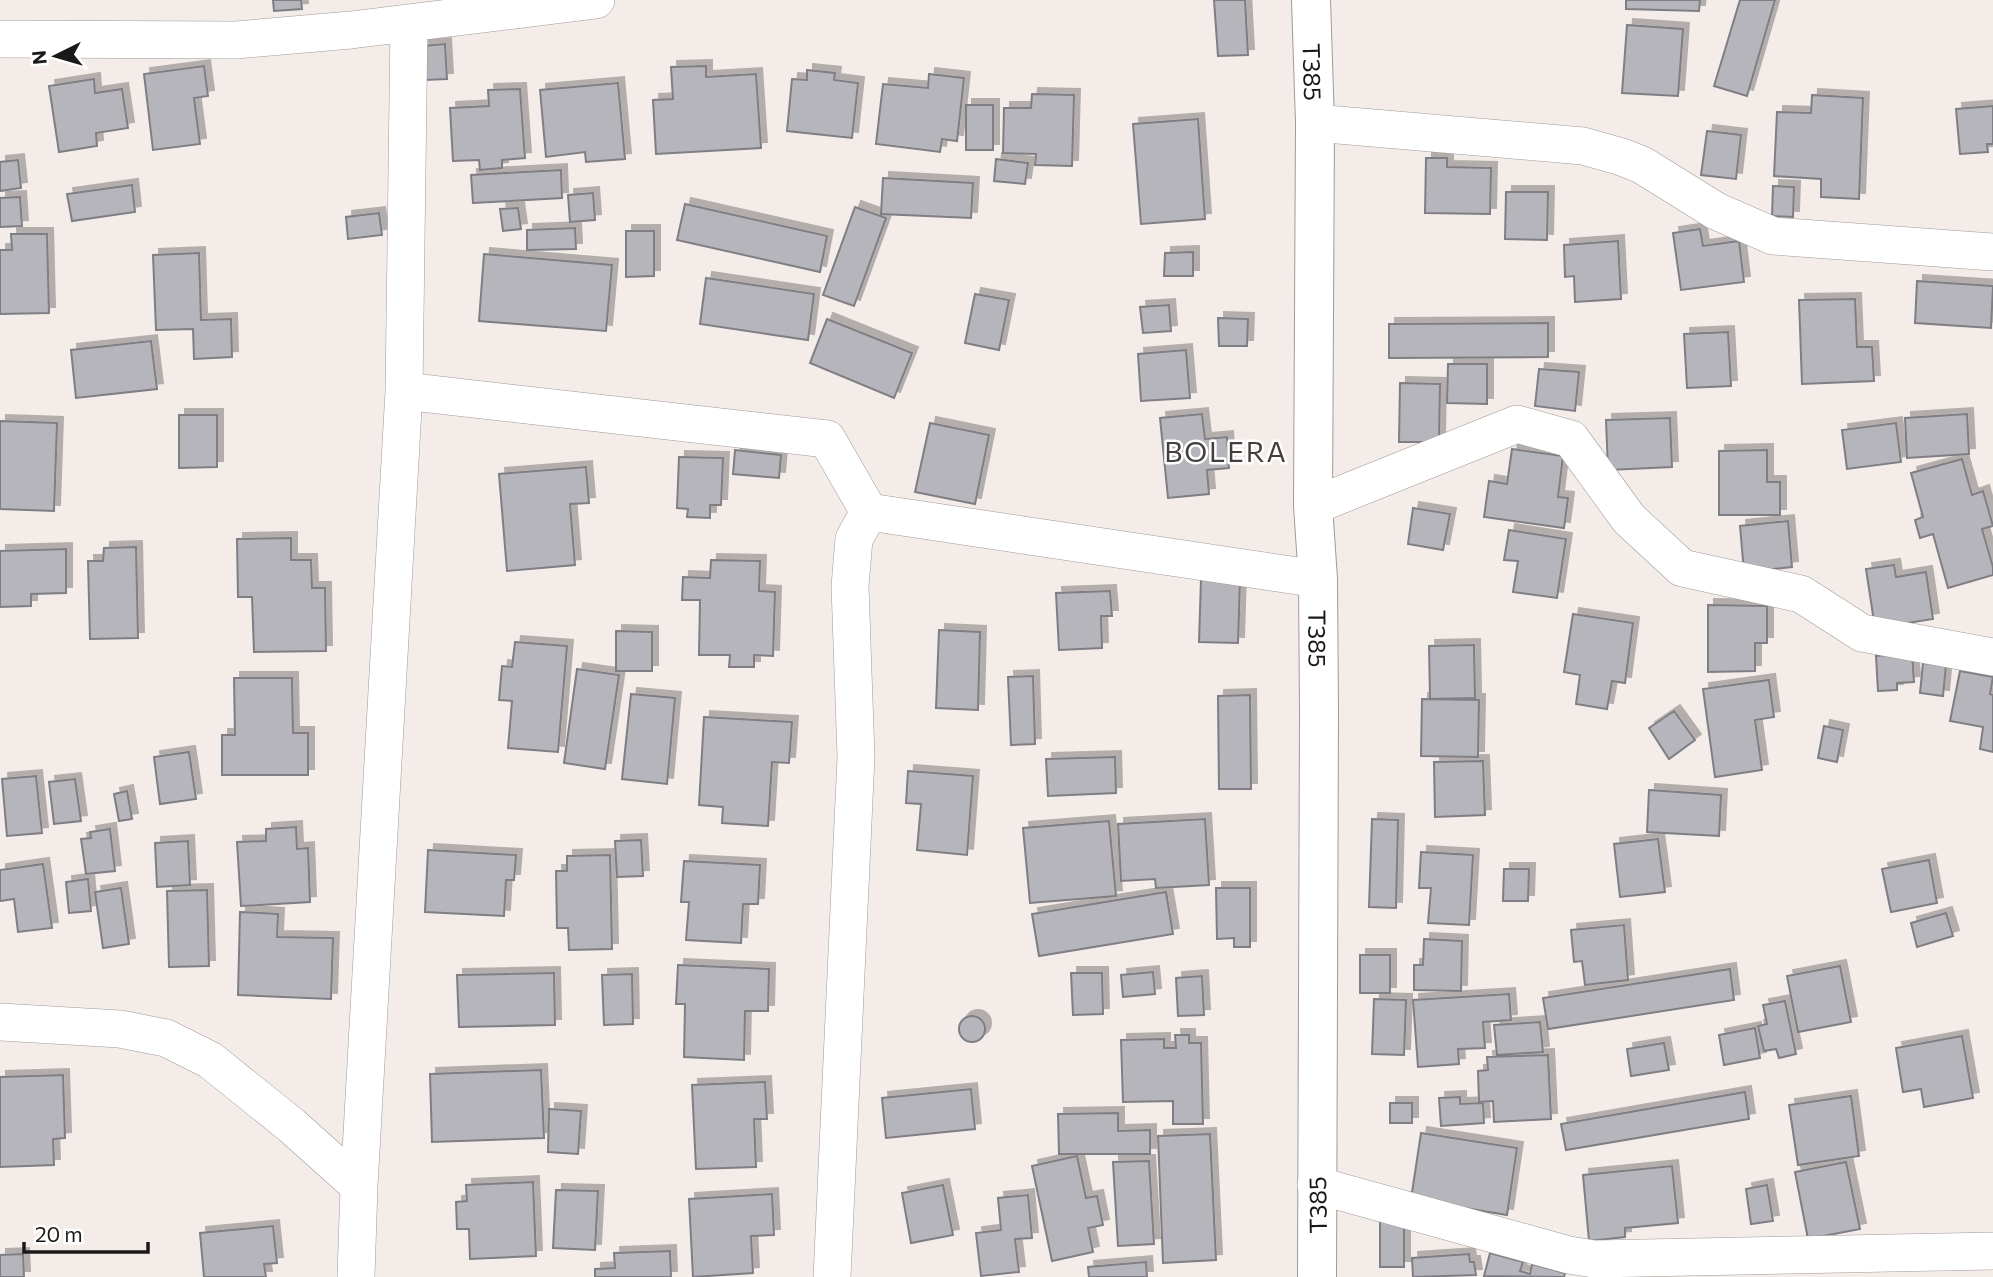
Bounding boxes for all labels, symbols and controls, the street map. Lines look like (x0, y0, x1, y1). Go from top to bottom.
north arrow (21, 21, 91, 91)
street label: T385 (1298, 43, 1329, 101)
text: N (26, 49, 51, 66)
district label: BOLERA (1164, 434, 1288, 468)
street label: T385 (1304, 610, 1333, 668)
street label: T385 (1302, 1176, 1332, 1234)
scale bar (24, 1210, 149, 1254)
text: 20 m (35, 1221, 83, 1246)

